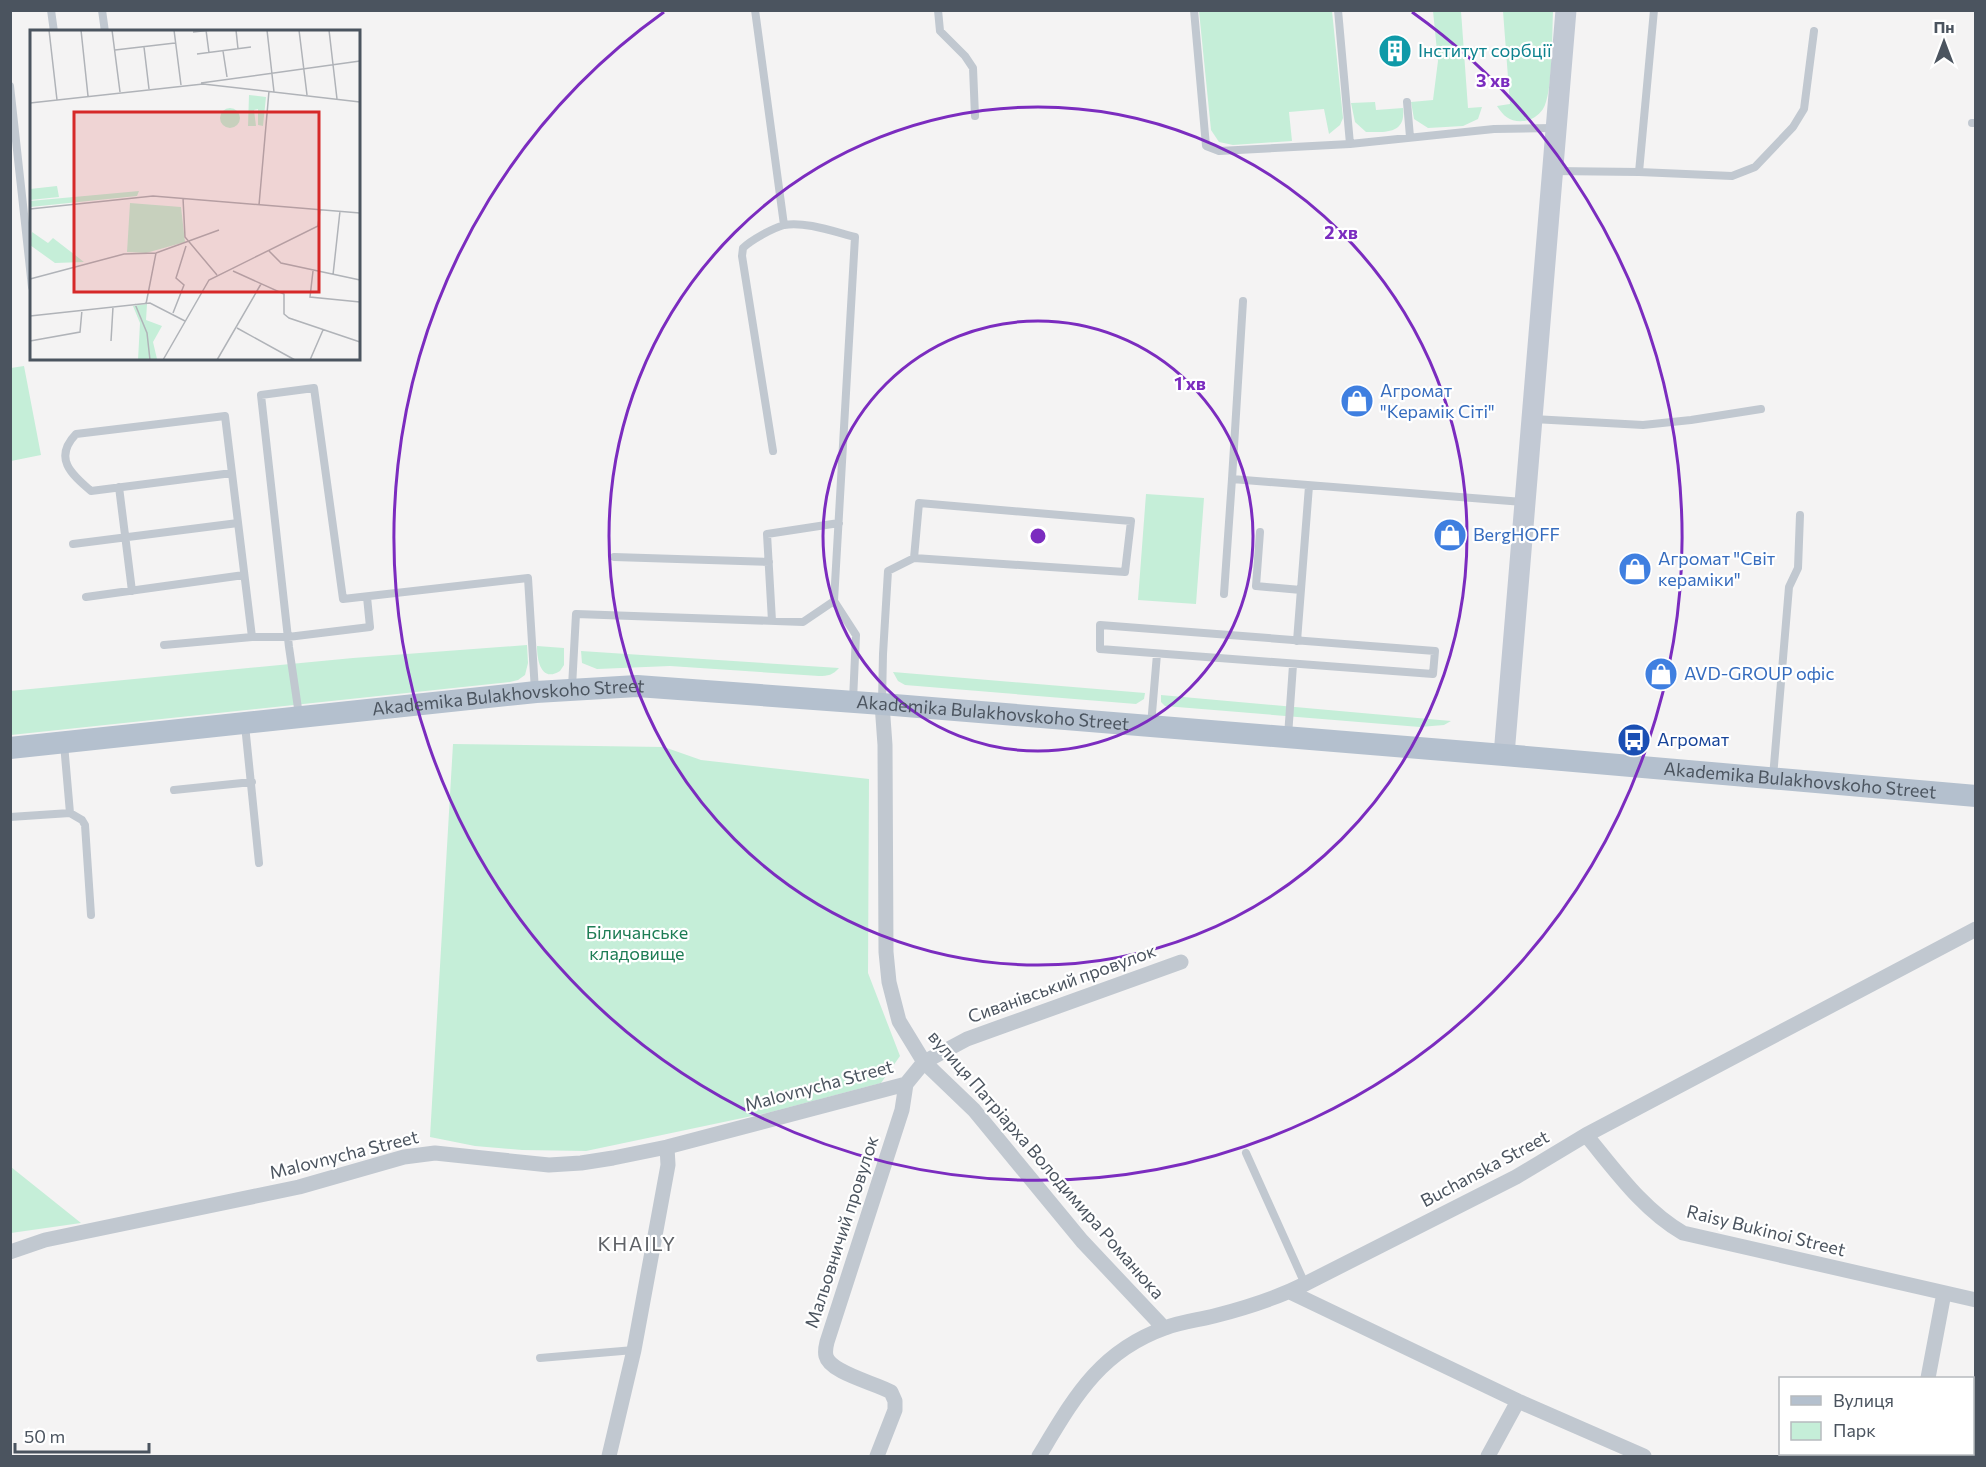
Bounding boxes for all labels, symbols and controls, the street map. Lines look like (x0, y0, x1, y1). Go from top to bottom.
north arrow (1914, 12, 1974, 72)
text: Пн (1933, 17, 1955, 36)
inset map (30, 30, 360, 360)
building icon: Інститут сорбції (1377, 33, 1413, 69)
place label: Інститут сорбції (1418, 39, 1552, 61)
text: 3 хв (1476, 69, 1510, 91)
text: 2 хв (1324, 221, 1358, 243)
text: 1 хв (1174, 372, 1206, 394)
place label: Агромат "Керамік Сіті" (1380, 379, 1495, 422)
shop icon: Агромат "Керамік Сіті" (1339, 383, 1375, 419)
shop icon: BergHOFF (1432, 517, 1468, 553)
place label: BergHOFF (1473, 523, 1560, 545)
centre of rings (1028, 526, 1048, 546)
place label: Агромат "Світ кераміки" (1658, 547, 1776, 590)
shop icon: Агромат "Світ кераміки" (1617, 551, 1653, 587)
shop icon: AVD-GROUP офіс (1643, 656, 1679, 692)
place label: AVD-GROUP офіс (1684, 662, 1834, 684)
street label: Akademika Bulakhovskoho Street (371, 674, 646, 719)
street label: Akademika Bulakhovskoho Street (856, 690, 1130, 734)
bus stop icon: Агромат (1616, 722, 1652, 758)
place label: Агромат (1657, 728, 1730, 750)
street label: Akademika Bulakhovskoho Street (1663, 757, 1937, 803)
park label: Біличанське кладовище (586, 921, 688, 964)
street label: Сиванівський провулок (965, 939, 1159, 1027)
street label: вулиця Патріарха Володимира Романюка (924, 1025, 1170, 1303)
street label: Malovnycha Street (742, 1055, 895, 1115)
street label: Malovnycha Street (267, 1125, 421, 1183)
street label: Buchanska Street (1417, 1125, 1553, 1211)
street label: Мальовничий провулок (800, 1132, 883, 1331)
street label: Raisy Bukinoi Street (1685, 1200, 1848, 1260)
district label: KHAILY (597, 1231, 677, 1255)
legend (1779, 1377, 1974, 1455)
text: Вулиця (1833, 1389, 1894, 1411)
scale bar (15, 1416, 148, 1454)
text: Парк (1833, 1419, 1876, 1441)
text: 50 m (24, 1425, 65, 1447)

